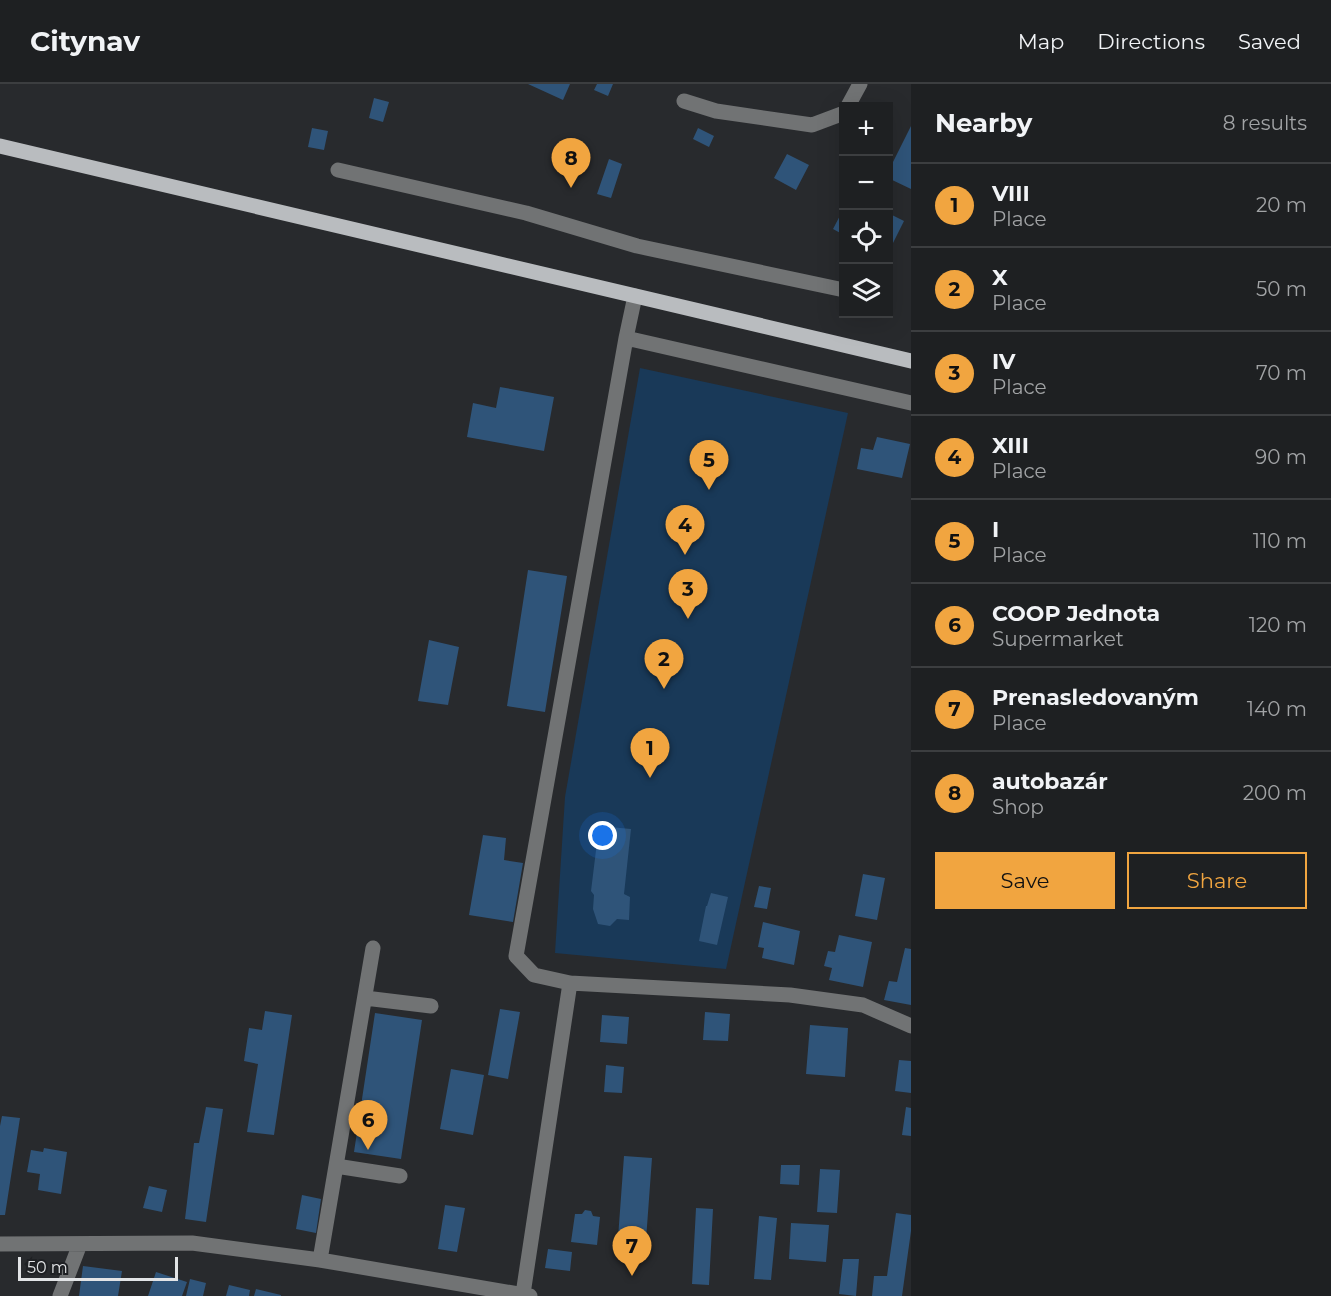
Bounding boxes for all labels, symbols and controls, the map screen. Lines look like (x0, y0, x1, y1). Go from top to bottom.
text: Citynav (30, 24, 140, 58)
text: Map (1018, 29, 1064, 54)
text: Directions (1097, 29, 1205, 54)
text: Saved (1238, 29, 1301, 54)
map controls (839, 102, 893, 318)
button: + (839, 102, 893, 156)
text: Nearby (935, 107, 1032, 139)
text: 8 results (1223, 111, 1307, 135)
pin: 8 (552, 138, 590, 188)
button: − (839, 156, 893, 210)
text: VIII (992, 180, 1030, 207)
text: 1 (951, 193, 958, 217)
text: 20 m (1256, 193, 1307, 217)
text: Place (992, 207, 1047, 231)
button: locate (839, 210, 893, 264)
button: layers (839, 264, 893, 318)
text: X (992, 264, 1008, 291)
text: 2 (949, 277, 960, 301)
text: 50 m (1256, 277, 1307, 301)
text: Place (992, 291, 1047, 315)
text: IV (992, 348, 1015, 375)
text: 3 (949, 361, 960, 385)
text: 70 m (1256, 361, 1307, 385)
text: Place (992, 375, 1047, 399)
text: XIII (992, 432, 1029, 459)
pin: 5 (690, 440, 728, 490)
text: 4 (948, 445, 961, 469)
text: 90 m (1255, 445, 1307, 469)
text: Place (992, 459, 1047, 483)
pin: 4 (666, 506, 704, 555)
text: I (992, 516, 999, 543)
text: 5 (949, 529, 960, 553)
text: 110 m (1253, 529, 1307, 553)
text: Place (992, 543, 1047, 567)
pin: 3 (668, 570, 708, 619)
text: COOP Jednota (992, 600, 1160, 627)
text: 6 (948, 613, 961, 637)
text: 120 m (1249, 613, 1307, 637)
text: Supermarket (992, 627, 1124, 651)
pin: 2 (644, 640, 684, 689)
text: Prenasledovaným (992, 684, 1199, 711)
text: 7 (948, 697, 961, 721)
text: 140 m (1247, 697, 1307, 721)
text: Place (992, 711, 1047, 735)
pin: 1 (630, 728, 670, 778)
text: autobazár (992, 768, 1108, 795)
text: 8 (948, 781, 961, 805)
text: 200 m (1243, 781, 1307, 805)
text: Shop (992, 795, 1044, 819)
your location (588, 821, 617, 850)
button: Save (935, 852, 1115, 909)
button: Share (1127, 852, 1307, 909)
pin: 6 (348, 1100, 388, 1150)
pin: 7 (612, 1226, 652, 1276)
scale bar (18, 1254, 178, 1282)
text: 50 m (27, 1258, 68, 1277)

